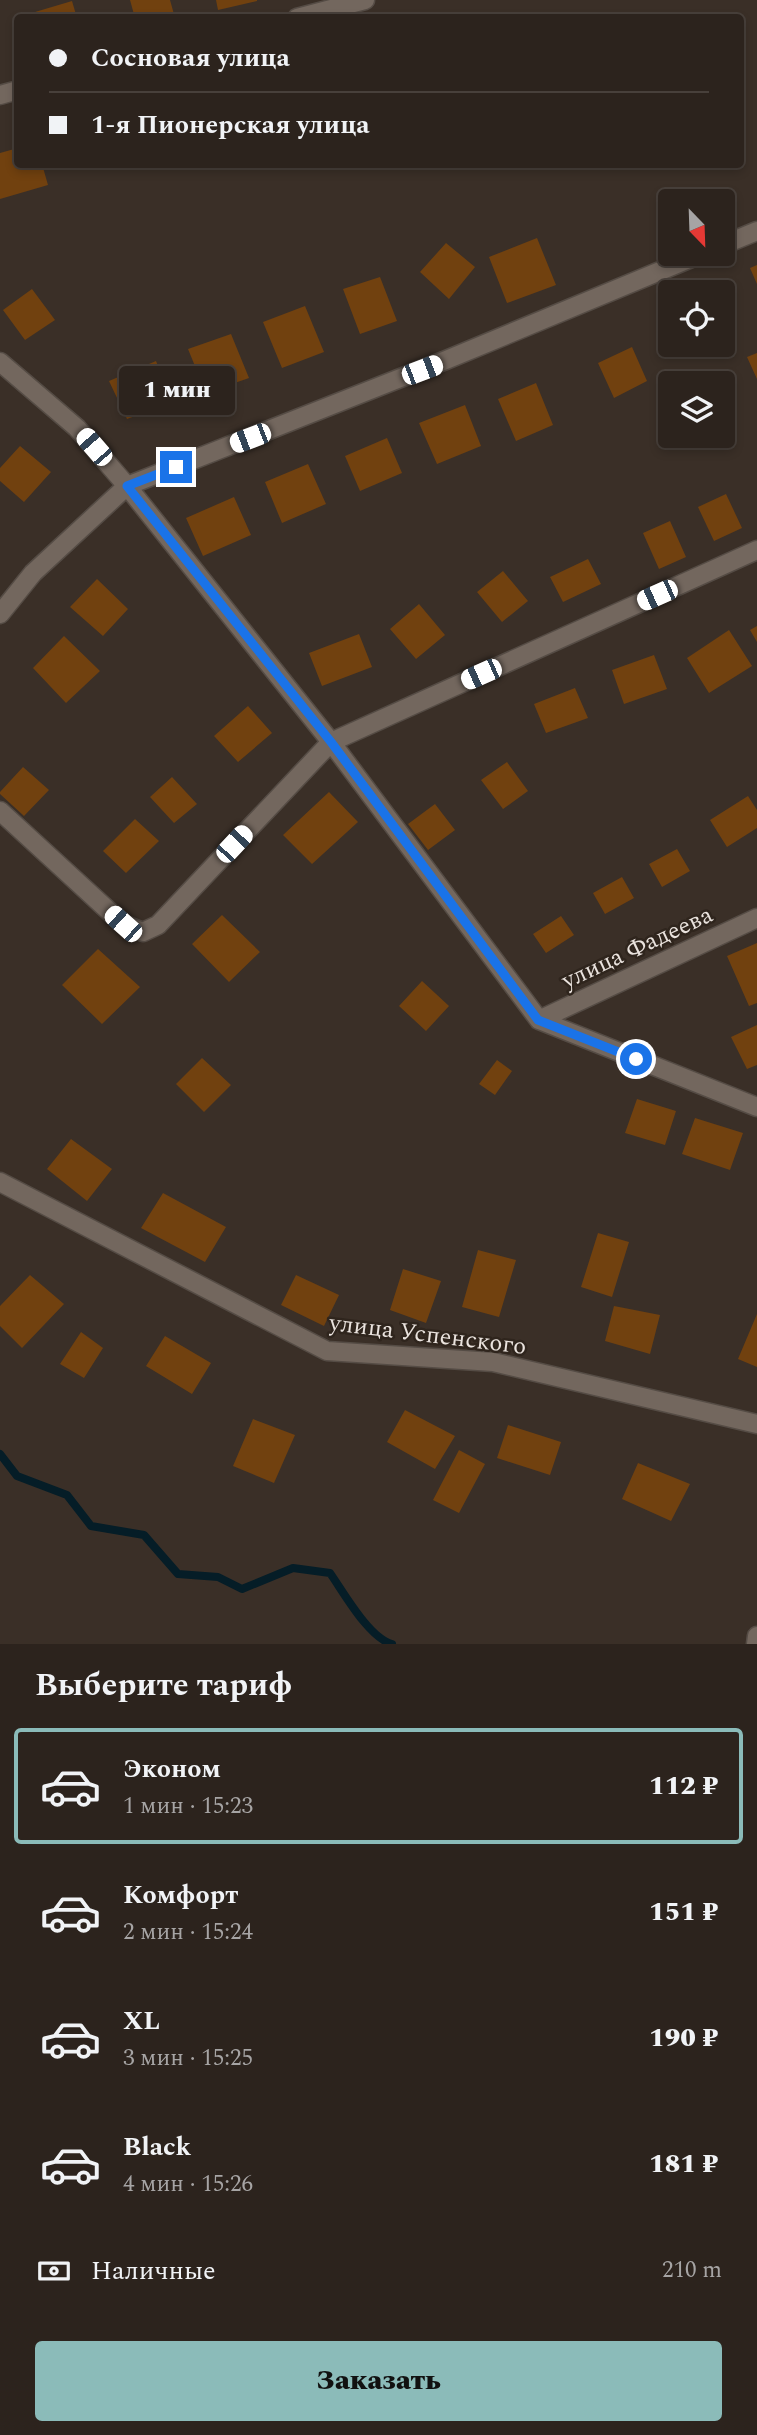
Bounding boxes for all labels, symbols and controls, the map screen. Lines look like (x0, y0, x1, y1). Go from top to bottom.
text: Сосновая улица (91, 38, 290, 78)
text: 1-я Пионерская улица (91, 105, 370, 145)
north arrow (658, 189, 735, 266)
map controls (658, 189, 735, 448)
button: locate (658, 280, 735, 357)
car (399, 353, 446, 387)
callout: 1 мин (118, 365, 234, 414)
button: layers (658, 371, 735, 448)
text: 1 мин (143, 373, 211, 408)
car (227, 421, 274, 455)
car (73, 424, 116, 470)
route end (160, 451, 192, 483)
car (634, 577, 681, 613)
car (458, 656, 505, 692)
car (212, 821, 257, 867)
street label: улица Фадеева (555, 897, 719, 999)
car (101, 902, 146, 946)
route start (620, 1043, 652, 1075)
street label: улица Успенского (326, 1305, 528, 1365)
text: Выберите тариф (35, 1661, 292, 1710)
text: Эконом (123, 1749, 221, 1789)
icon: car (39, 1755, 102, 1818)
text: 112 ₽ (649, 1766, 718, 1806)
text: 1 мин · 15:23 (123, 1789, 253, 1824)
text: Комфорт (123, 1875, 238, 1915)
icon: car (39, 1881, 102, 1944)
text: 151 ₽ (649, 1892, 718, 1932)
text: 2 мин · 15:24 (123, 1915, 253, 1950)
text: XL (123, 2001, 160, 2041)
icon: car (39, 2007, 102, 2070)
text: 190 ₽ (649, 2018, 718, 2058)
text: 3 мин · 15:25 (123, 2041, 253, 2076)
text: Black (123, 2127, 191, 2167)
icon: car (39, 2133, 102, 2196)
text: 181 ₽ (649, 2144, 718, 2184)
text: 4 мин · 15:26 (123, 2167, 253, 2202)
text: Наличные (91, 2251, 216, 2291)
icon: cash (35, 2252, 73, 2290)
text: 210 m (662, 2253, 722, 2288)
button: Заказать (35, 2341, 722, 2421)

